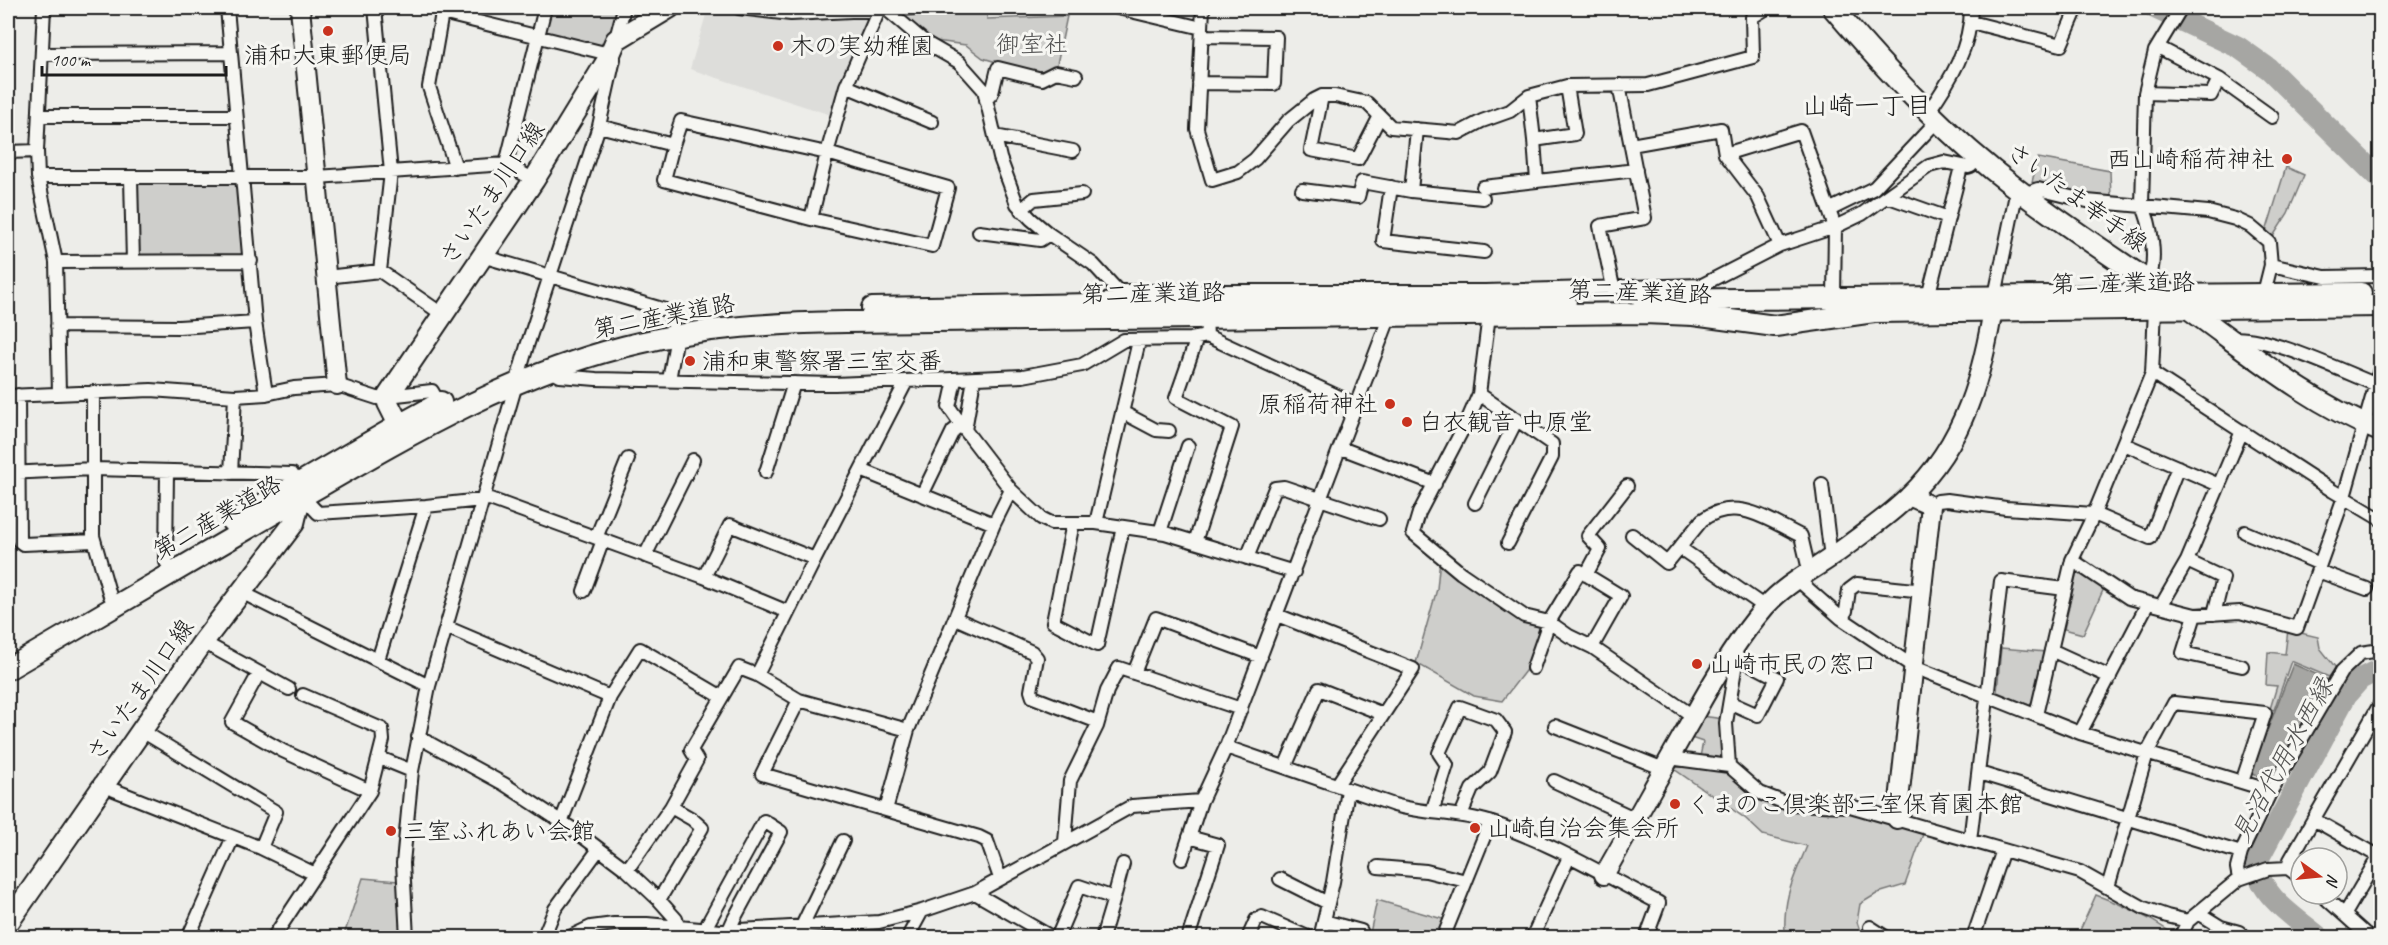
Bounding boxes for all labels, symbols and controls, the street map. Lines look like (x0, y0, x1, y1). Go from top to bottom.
marker: 浦和大東郵便局 (321, 24, 335, 38)
park label: 御室社 (996, 29, 1068, 59)
place label: 木の実幼稚園 (790, 31, 934, 61)
scale bar (42, 39, 226, 77)
marker: 木の実幼稚園 (771, 39, 785, 53)
place label: 浦和大東郵便局 (244, 40, 412, 70)
text: 100 m (51, 49, 92, 71)
district label: 山崎一丁目 (1802, 89, 1932, 122)
street label: さいたま川口線 (433, 115, 551, 271)
street label: さいたま幸手線 (2001, 136, 2153, 258)
place label: 西山崎稲荷神社 (2107, 144, 2275, 174)
marker: 西山崎稲荷神社 (2280, 152, 2294, 166)
street label: 第二産業道路 (2051, 267, 2195, 299)
street label: 第二産業道路 (1568, 274, 1712, 310)
street label: 第二産業道路 (1081, 277, 1225, 309)
street label: 第二産業道路 (590, 288, 738, 344)
place label: 浦和東警察署三室交番 (702, 346, 942, 376)
marker: 浦和東警察署三室交番 (683, 354, 697, 368)
place label: 原稲荷神社 (1258, 389, 1378, 419)
marker: 原稲荷神社 (1383, 397, 1397, 411)
place label: 白衣観音 中原堂 (1419, 407, 1593, 437)
marker: 白衣観音 中原堂 (1400, 415, 1414, 429)
street label: 第二産業道路 (147, 468, 287, 566)
street label: さいたま川口線 (80, 613, 200, 767)
place label: 山崎市民の窓口 (1709, 649, 1877, 679)
marker: 山崎市民の窓口 (1690, 657, 1704, 671)
water label: 見沼代用水西縁 (2224, 671, 2342, 848)
place label: くまのこ倶楽部三室保育園本館 (1687, 789, 2023, 819)
marker: くまのこ倶楽部三室保育園本館 (1668, 797, 1682, 811)
place label: 山崎自治会集会所 (1487, 813, 1679, 843)
place label: 三室ふれあい会館 (403, 816, 595, 846)
marker: 山崎自治会集会所 (1468, 821, 1482, 835)
marker: 三室ふれあい会館 (384, 824, 398, 838)
north arrow (2289, 846, 2349, 906)
text: N (2321, 872, 2343, 890)

